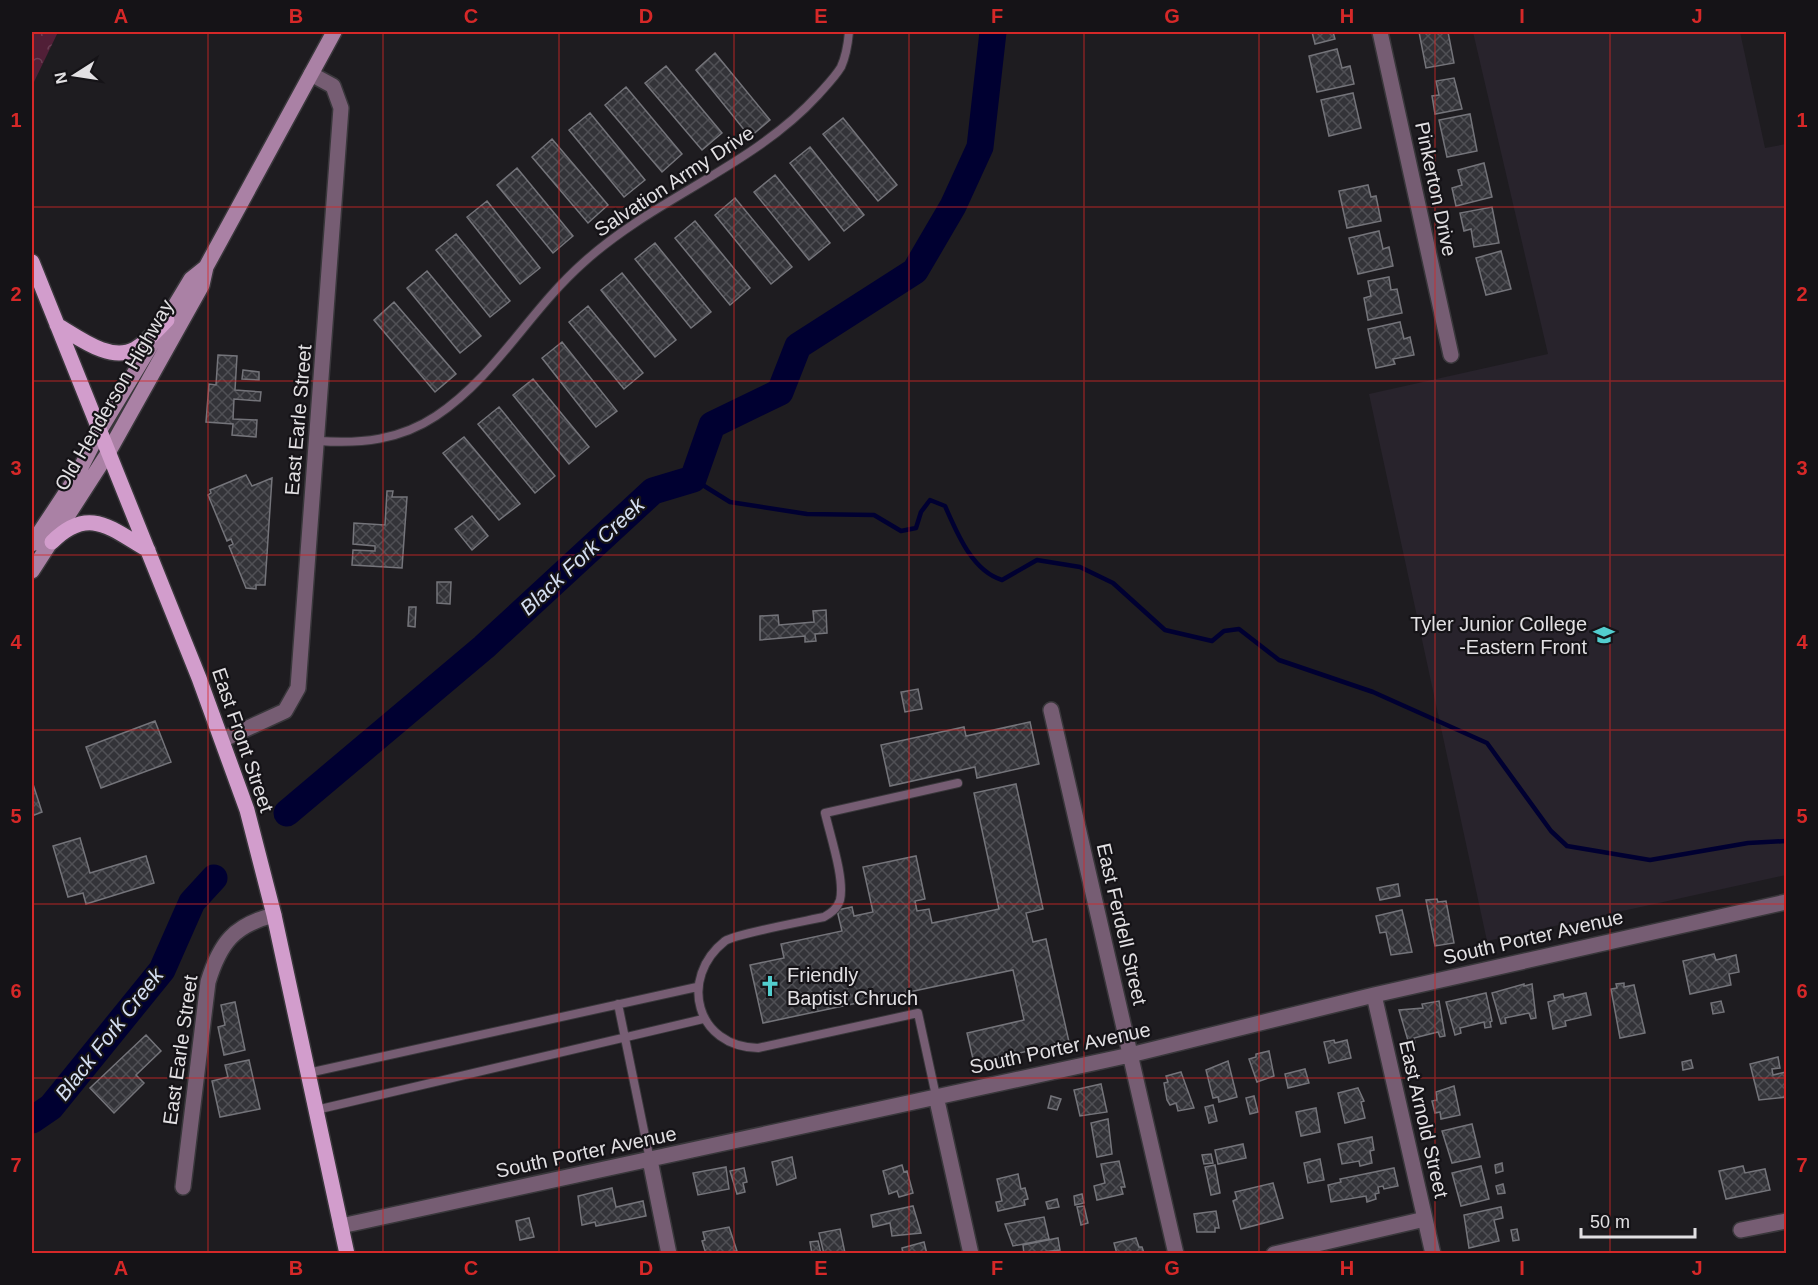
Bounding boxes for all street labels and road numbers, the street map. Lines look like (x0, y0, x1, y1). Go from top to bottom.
street label: Pinkerton Drive (1411, 120, 1461, 258)
street label: Salvation Army Drive (590, 121, 758, 241)
street label: Old Henderson Highway (50, 296, 178, 494)
street label: East Earle Street (280, 343, 316, 496)
street label: East Front Street (208, 665, 278, 815)
street label: East Ferdell Street (1093, 841, 1151, 1008)
street label: South Porter Avenue (1441, 906, 1625, 968)
street label: East Earle Street (159, 973, 201, 1126)
street label: South Porter Avenue (968, 1018, 1152, 1078)
street label: East Arnold Street (1395, 1038, 1453, 1200)
street label: South Porter Avenue (494, 1122, 678, 1182)

